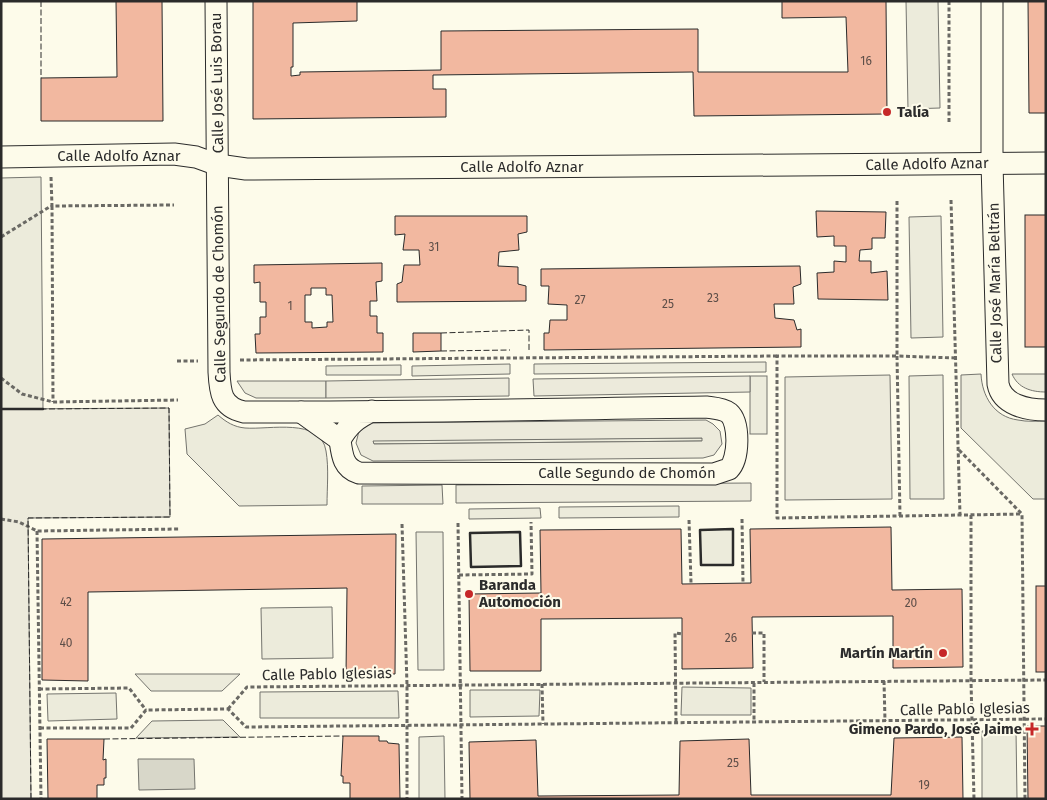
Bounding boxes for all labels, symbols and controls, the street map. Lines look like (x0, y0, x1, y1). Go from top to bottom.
street label: Calle José Luis Borau (207, 12, 227, 154)
house number: 16 (860, 54, 872, 68)
place label: Talía (897, 103, 929, 121)
marker: Talía (881, 106, 893, 118)
street label: Calle Adolfo Aznar (57, 147, 181, 165)
street label: Calle Adolfo Aznar (865, 154, 989, 174)
street label: Calle Adolfo Aznar (460, 158, 584, 176)
street label: Calle José María Beltrán (985, 202, 1005, 364)
street label: Calle Segundo de Chomón (208, 205, 230, 383)
house number: 31 (429, 240, 439, 254)
house number: 23 (707, 291, 719, 305)
house number: 27 (574, 293, 586, 307)
house number: 25 (662, 297, 674, 311)
house number: 1 (287, 299, 293, 313)
street label: Calle Segundo de Chomón (538, 464, 716, 482)
place label: Baranda Automoción (478, 576, 561, 611)
marker: Baranda Automoción (463, 588, 475, 600)
house number: 42 (60, 595, 72, 609)
house number: 20 (905, 596, 918, 610)
house number: 26 (725, 631, 737, 645)
house number: 40 (59, 636, 73, 650)
place label: Martín Martín (840, 644, 933, 662)
marker: Martín Martín (937, 647, 949, 659)
street label: Calle Pablo Iglesias (262, 664, 392, 684)
street label: Calle Pablo Iglesias (900, 699, 1030, 719)
place label: Gimeno Pardo, José Jaime (849, 720, 1022, 738)
marker: Gimeno Pardo, José Jaime (1026, 723, 1038, 735)
house number: 25 (727, 756, 739, 770)
house number: 19 (918, 778, 930, 792)

